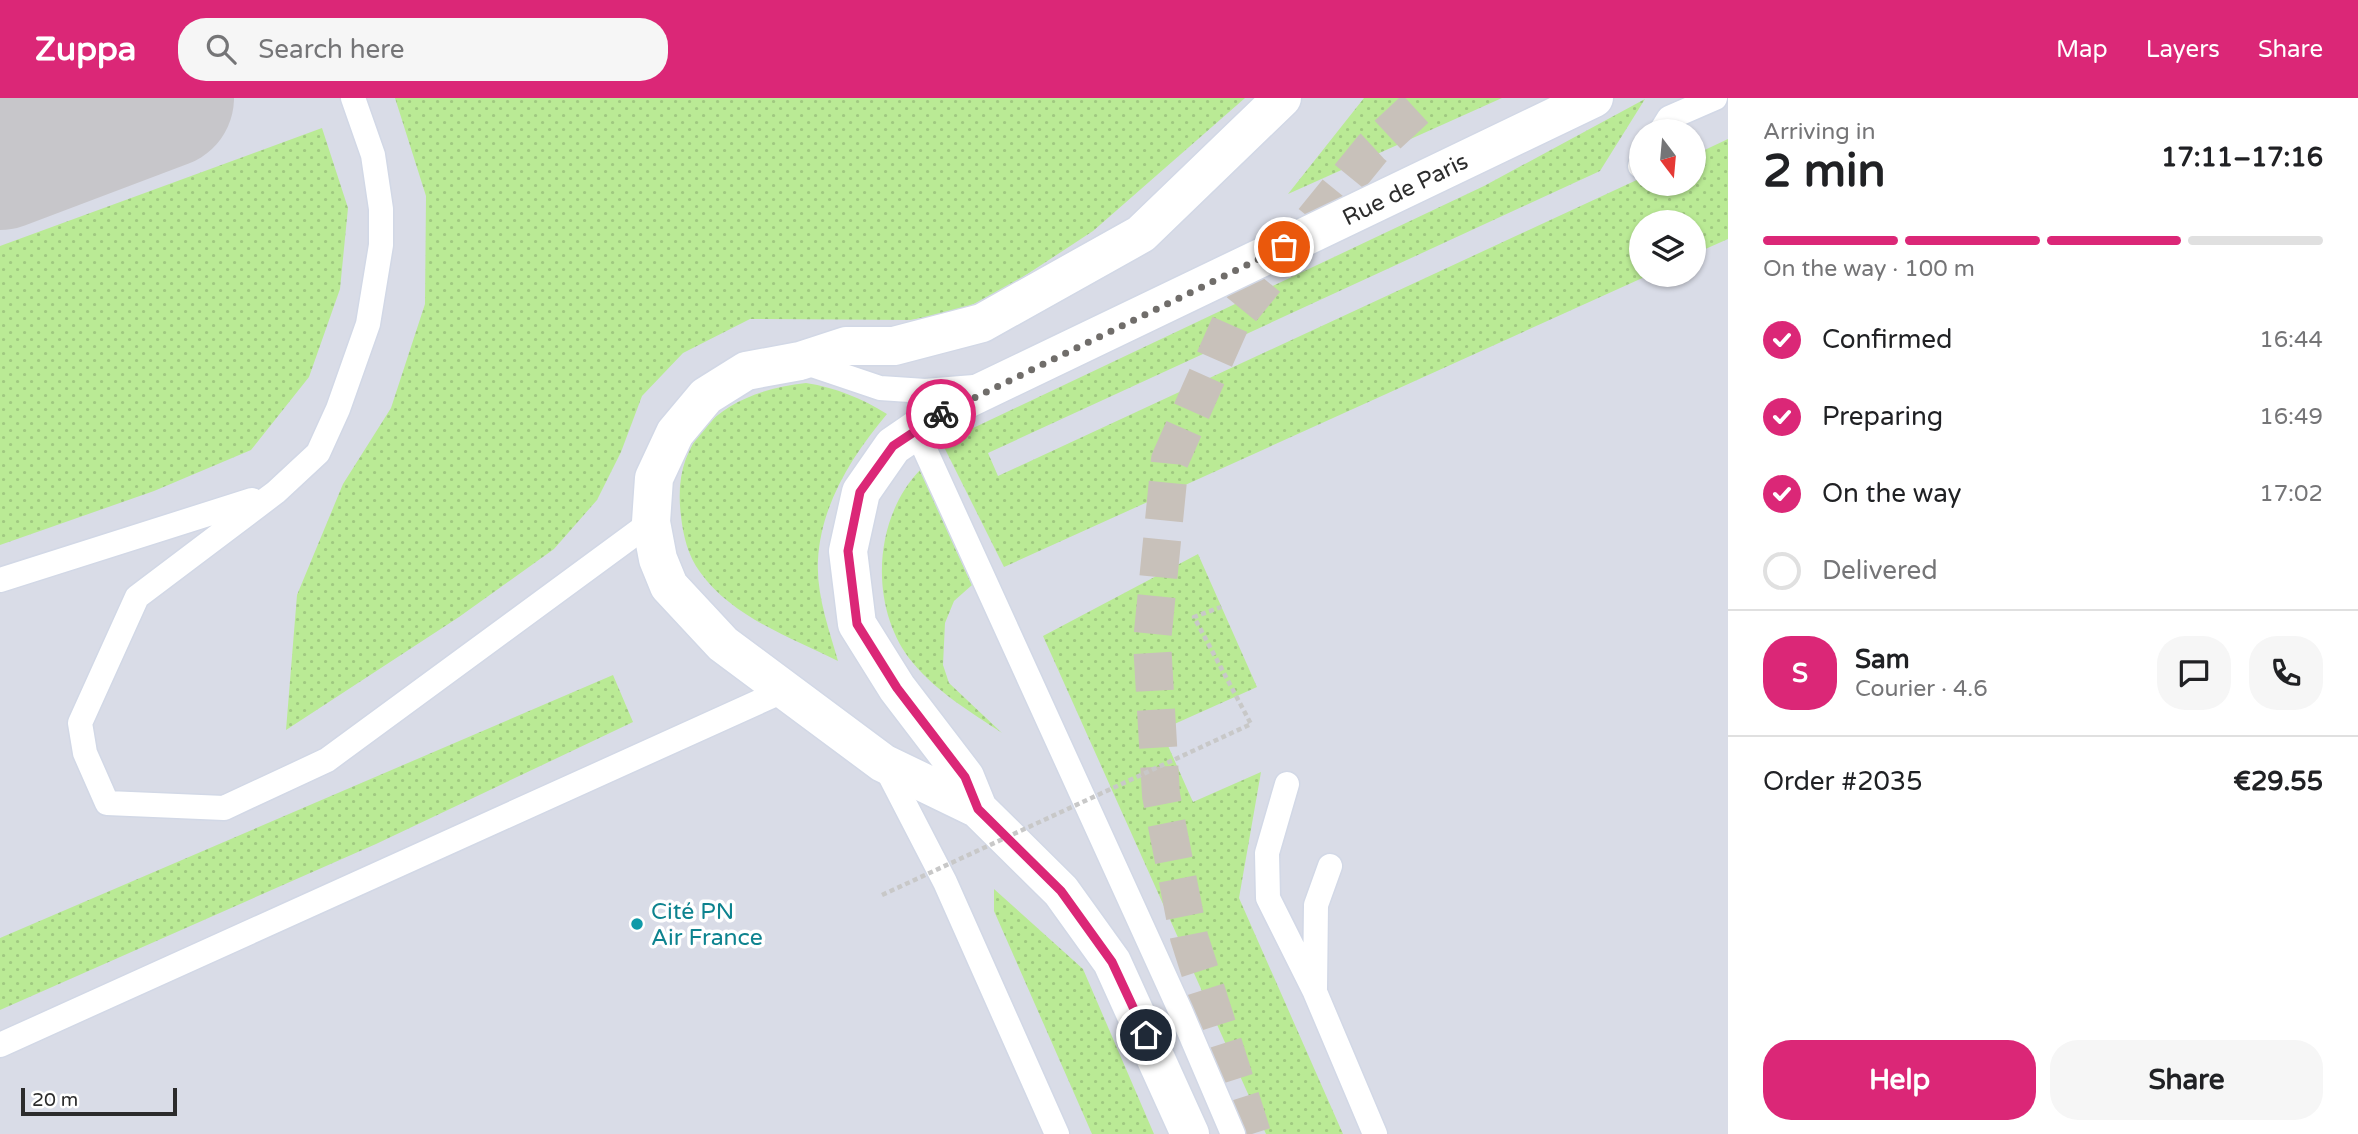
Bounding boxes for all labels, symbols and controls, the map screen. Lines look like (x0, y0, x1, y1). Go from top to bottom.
search box (178, 18, 668, 81)
text: Zuppa (35, 30, 136, 69)
icon: search (202, 30, 240, 68)
text: Search here (258, 34, 405, 65)
text: Map (2056, 35, 2108, 64)
text: Layers (2146, 35, 2220, 64)
text: Share (2258, 35, 2323, 64)
text: Arriving in (1763, 118, 1876, 146)
north arrow (1629, 119, 1706, 196)
map controls (1629, 119, 1706, 287)
text: 17:11–17:16 (2161, 142, 2323, 173)
text: 2 min (1763, 144, 1886, 199)
street label: Rue de Paris (1338, 147, 1473, 232)
button: layers (1629, 210, 1706, 287)
pin (1254, 217, 1314, 277)
icon: bag (1265, 228, 1303, 266)
text: On the way · 100 m (1763, 255, 1975, 283)
icon: check (1763, 321, 1801, 359)
text: Confirmed (1822, 324, 1952, 355)
text: 16:44 (2259, 326, 2323, 354)
courier (906, 379, 976, 449)
icon: bike (922, 395, 960, 433)
icon: check (1763, 398, 1801, 436)
text: Preparing (1822, 401, 1943, 432)
text: 16:49 (2259, 403, 2323, 431)
icon: check (1763, 475, 1801, 513)
text: On the way (1822, 478, 1962, 509)
text: 17:02 (2259, 480, 2323, 508)
text: Delivered (1822, 555, 1938, 586)
button: chat (2157, 636, 2231, 710)
button: phone (2249, 636, 2323, 710)
text: Sam (1855, 644, 1910, 675)
text: S (1792, 658, 1808, 689)
text: Courier · 4.6 (1855, 675, 1988, 703)
text: Order #2035 (1763, 766, 1923, 797)
text: €29.55 (2233, 766, 2323, 797)
place label: Cité PN Air France (651, 898, 763, 952)
marker: Cité PN Air France (629, 916, 645, 932)
pin (1116, 1005, 1176, 1065)
icon: home (1127, 1016, 1165, 1054)
button: Help (1763, 1040, 2036, 1120)
button: Share (2050, 1040, 2323, 1120)
scale bar (21, 1085, 177, 1117)
text: 20 m (32, 1089, 78, 1111)

